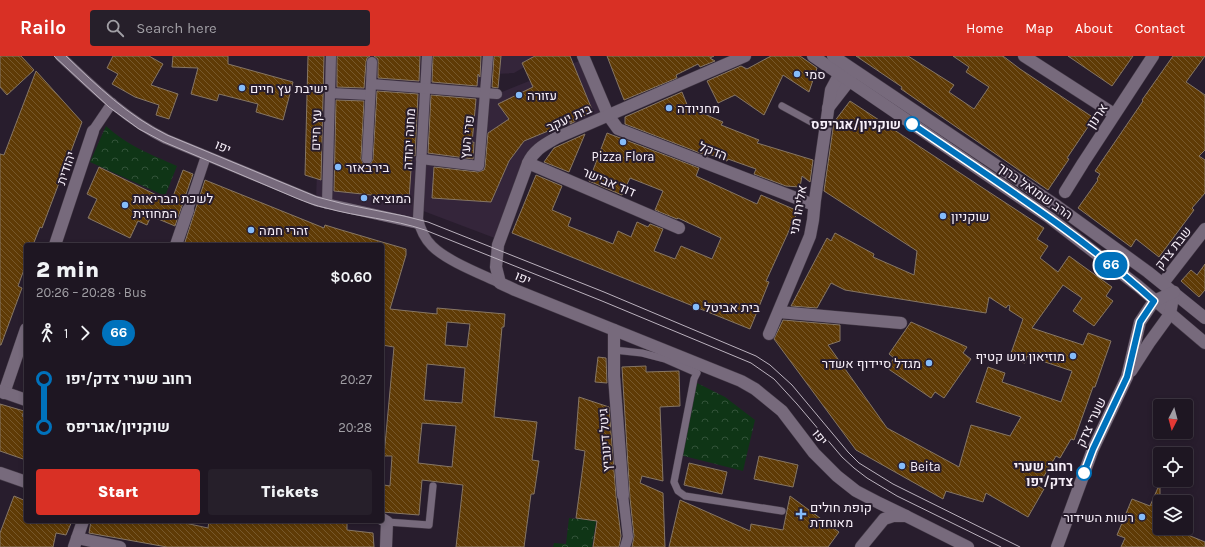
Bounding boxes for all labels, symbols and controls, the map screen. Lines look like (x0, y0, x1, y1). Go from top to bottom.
search box (90, 10, 370, 46)
text: Railo (20, 17, 66, 39)
icon: search (104, 17, 126, 39)
text: Search here (136, 19, 217, 37)
text: Home (966, 20, 1003, 37)
text: Map (1025, 20, 1053, 37)
text: About (1075, 20, 1113, 37)
text: Contact (1135, 20, 1185, 37)
place label: סמי (805, 67, 825, 82)
marker: סמי (792, 69, 802, 79)
place label: ישיבת עץ חיים (250, 81, 328, 96)
marker: ישיבת עץ חיים (237, 83, 247, 93)
place label: עזורה (527, 88, 557, 103)
marker: עזורה (514, 90, 524, 100)
street label: בית יעקב (544, 101, 594, 135)
place label: מחניודה (677, 101, 720, 116)
street label: ארנון (1083, 101, 1111, 131)
marker: מחניודה (664, 103, 674, 113)
street label: מחנה יהודה (400, 108, 418, 170)
street label: עץ חיים (308, 109, 324, 151)
street label: פרי העץ (457, 114, 477, 160)
marker: שוקניון/אגריפס (904, 116, 920, 132)
place label: שוקניון/אגריפס (811, 117, 901, 132)
street label: יפו (213, 137, 233, 157)
marker: Pizza Flora (618, 137, 628, 147)
street label: הדקל (697, 139, 729, 163)
street label: יהודית (53, 149, 79, 187)
place label: Pizza Flora (591, 149, 655, 164)
place label: בירבאזר (346, 160, 389, 175)
street label: הרב שמואל ברוך (995, 160, 1075, 222)
marker: בירבאזר (333, 162, 343, 172)
street label: דוד אבישר (580, 164, 638, 200)
street label: אליהו מני (786, 184, 810, 236)
place label: לשכת הבריאות המחוזית (133, 191, 214, 221)
place label: המוציא (372, 191, 411, 206)
marker: המוציא (359, 193, 369, 203)
marker: לשכת הבריאות המחוזית (120, 200, 130, 210)
place label: שוקניון (951, 209, 989, 224)
marker: שוקניון (938, 211, 948, 221)
place label: זהרי חמה (259, 223, 309, 238)
street label: שבת צדק (1152, 224, 1194, 272)
marker: זהרי חמה (246, 225, 256, 235)
line badge: 66 (1093, 252, 1129, 278)
text: 66 (1103, 256, 1120, 273)
text: 2 min (36, 257, 99, 283)
text: $0.60 (330, 268, 372, 286)
street label: יפו (513, 268, 533, 288)
text: 20:26 – 20:28 · Bus (36, 285, 147, 300)
place label: בית אביטל (704, 300, 760, 315)
marker: בית אביטל (691, 302, 701, 312)
icon: walk (36, 322, 58, 344)
icon: forward (74, 322, 96, 344)
text: 66 (110, 324, 127, 341)
text: 1 (64, 326, 68, 341)
place label: מוזיאון גוש קטיף (975, 349, 1065, 364)
marker: מוזיאון גוש קטיף (1068, 351, 1078, 361)
place label: מגדל סיידוף אשדר (822, 356, 921, 371)
marker: מגדל סיידוף אשדר (924, 358, 934, 368)
text: רחוב שערי צדק/יפו (66, 370, 192, 388)
text: 20:27 (340, 372, 372, 387)
street label: שערי צדק (1073, 395, 1109, 449)
north arrow (1153, 399, 1193, 439)
map controls (1153, 399, 1193, 535)
street label: גיטל דינוביץ (595, 408, 615, 472)
text: שוקניון/אגריפס (66, 418, 170, 436)
text: 20:28 (338, 420, 372, 435)
street label: יפו (809, 426, 831, 448)
button: locate (1153, 447, 1193, 487)
place label: Beita (910, 459, 941, 474)
place label: רחוב שערי צדק/יפו (1014, 459, 1073, 489)
marker: Beita (897, 461, 907, 471)
marker: רחוב שערי צדק/יפו (1076, 465, 1092, 481)
button: Start (36, 469, 200, 515)
button: Tickets (208, 469, 372, 515)
button: layers (1153, 495, 1193, 535)
place label: קופת חולים מאוחדת (810, 500, 872, 530)
marker: קופת חולים מאוחדת (795, 508, 807, 520)
place label: רשות השידור (1063, 510, 1134, 525)
marker: רשות השידור (1137, 512, 1147, 522)

